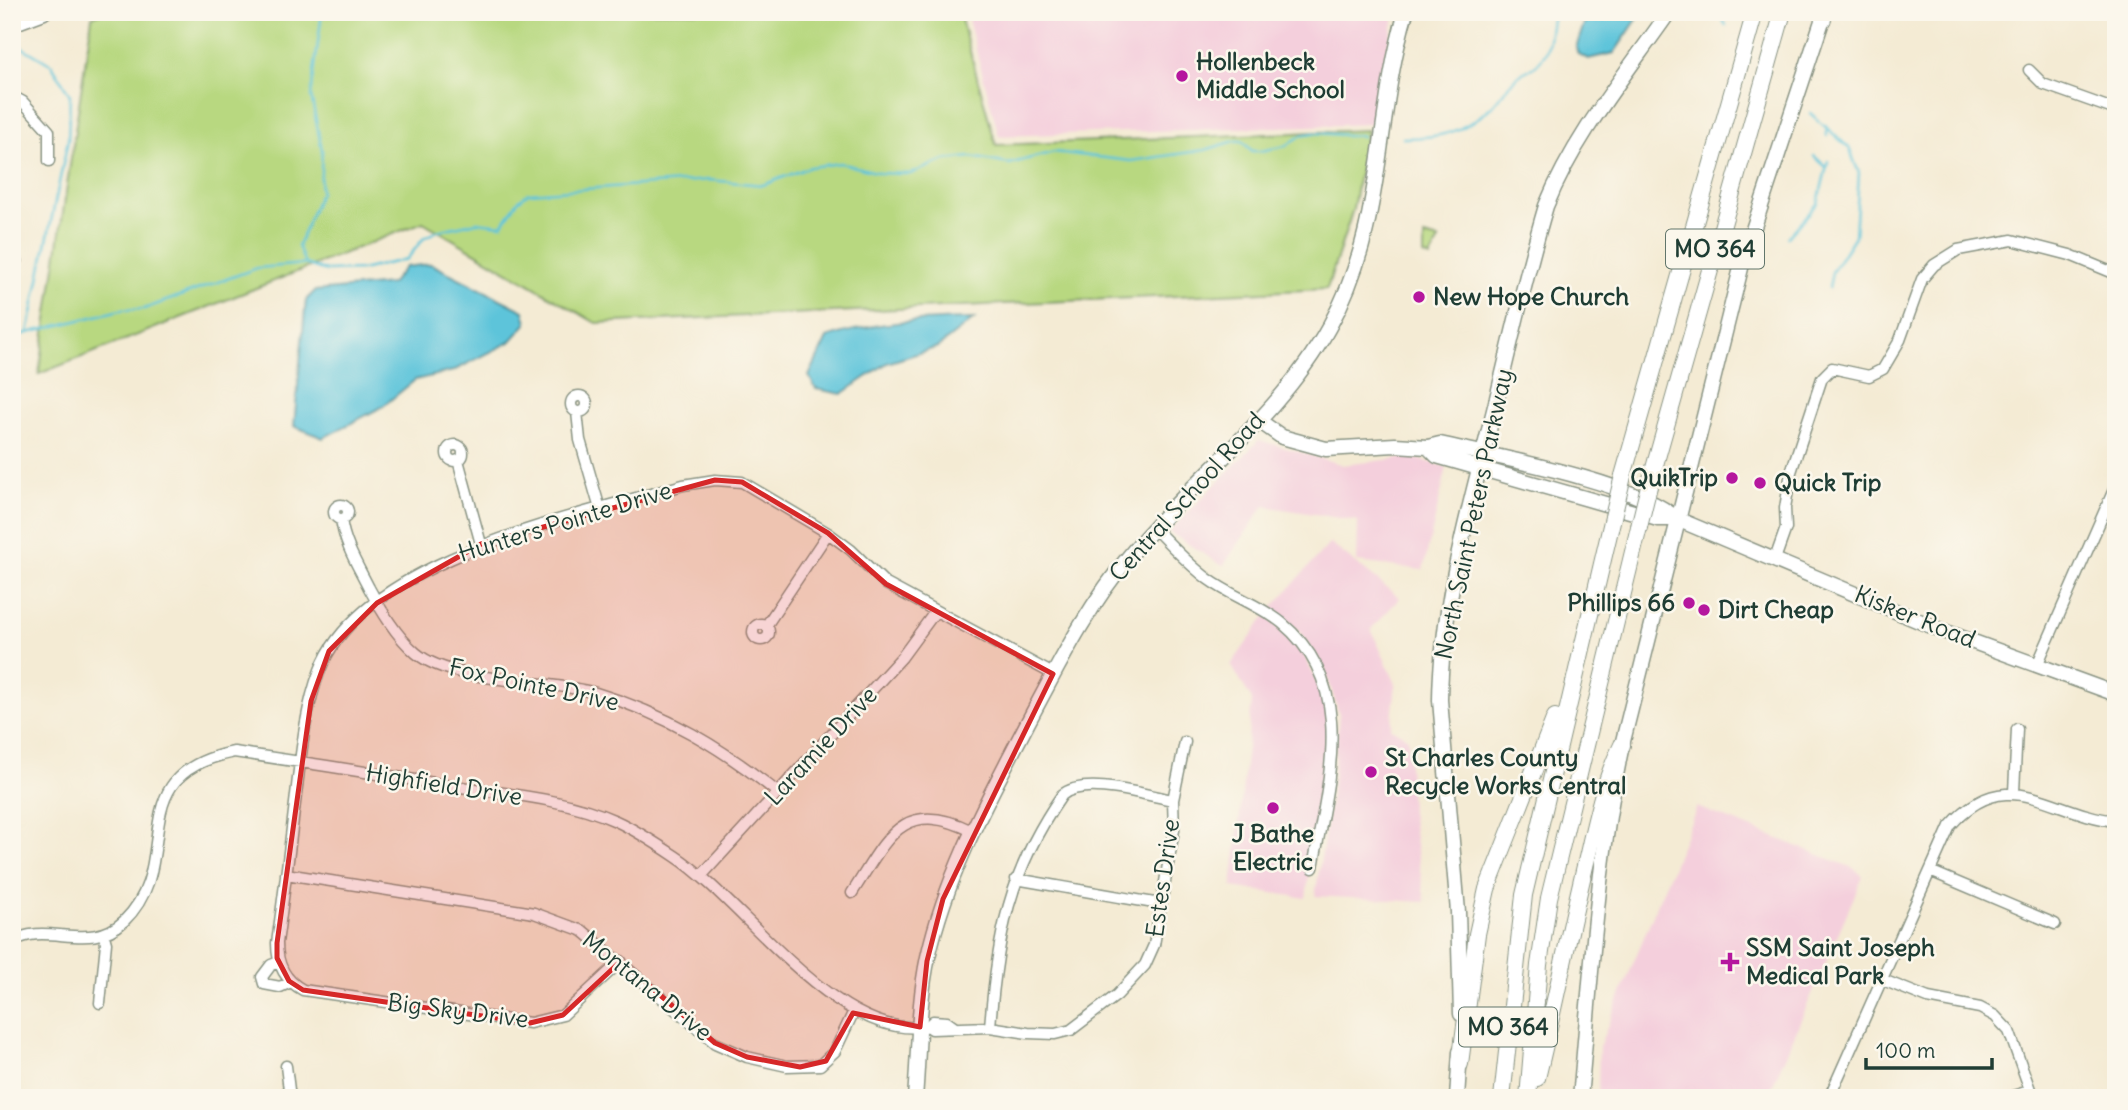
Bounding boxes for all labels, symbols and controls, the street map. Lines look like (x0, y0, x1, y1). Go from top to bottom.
place label: Hollenbeck Middle School (1196, 46, 1345, 104)
marker: Hollenbeck Middle School (1174, 68, 1190, 84)
road number: MO 364 (1666, 230, 1764, 268)
place label: New Hope Church (1433, 281, 1629, 311)
marker: New Hope Church (1411, 289, 1427, 305)
street label: North Saint Peters Parkway (1428, 366, 1519, 662)
street label: Central School Road (1102, 405, 1270, 587)
place label: QuikTrip (1630, 462, 1718, 492)
place label: Quick Trip (1774, 467, 1881, 497)
marker: QuikTrip (1724, 470, 1740, 486)
street label: Hunters Pointe Drive (454, 474, 675, 568)
marker: Quick Trip (1752, 475, 1768, 491)
street label: Kisker Road (1850, 578, 1980, 654)
place label: Phillips 66 (1567, 587, 1675, 617)
place label: Dirt Cheap (1718, 594, 1834, 624)
marker: Phillips 66 (1681, 595, 1697, 611)
marker: Dirt Cheap (1696, 602, 1712, 618)
street label: Fox Pointe Drive (447, 651, 622, 717)
street label: Laramie Drive (758, 680, 883, 811)
place label: St Charles County Recycle Works Central (1385, 742, 1626, 800)
street label: Highfield Drive (364, 757, 524, 811)
marker: St Charles County Recycle Works Central (1363, 764, 1379, 780)
marker: J Bathe Electric (1265, 800, 1281, 816)
street label: Estes Drive (1139, 817, 1185, 939)
place label: J Bathe Electric (1232, 818, 1314, 876)
street label: Montana Drive (577, 924, 719, 1047)
place label: SSM Saint Joseph Medical Park (1746, 932, 1935, 990)
marker: SSM Saint Joseph Medical Park (1720, 952, 1740, 972)
street label: Big Sky Drive (386, 986, 530, 1034)
road number: MO 364 (1459, 1008, 1557, 1046)
scale bar (1866, 1026, 1992, 1070)
text: 100 m (1876, 1037, 1935, 1064)

